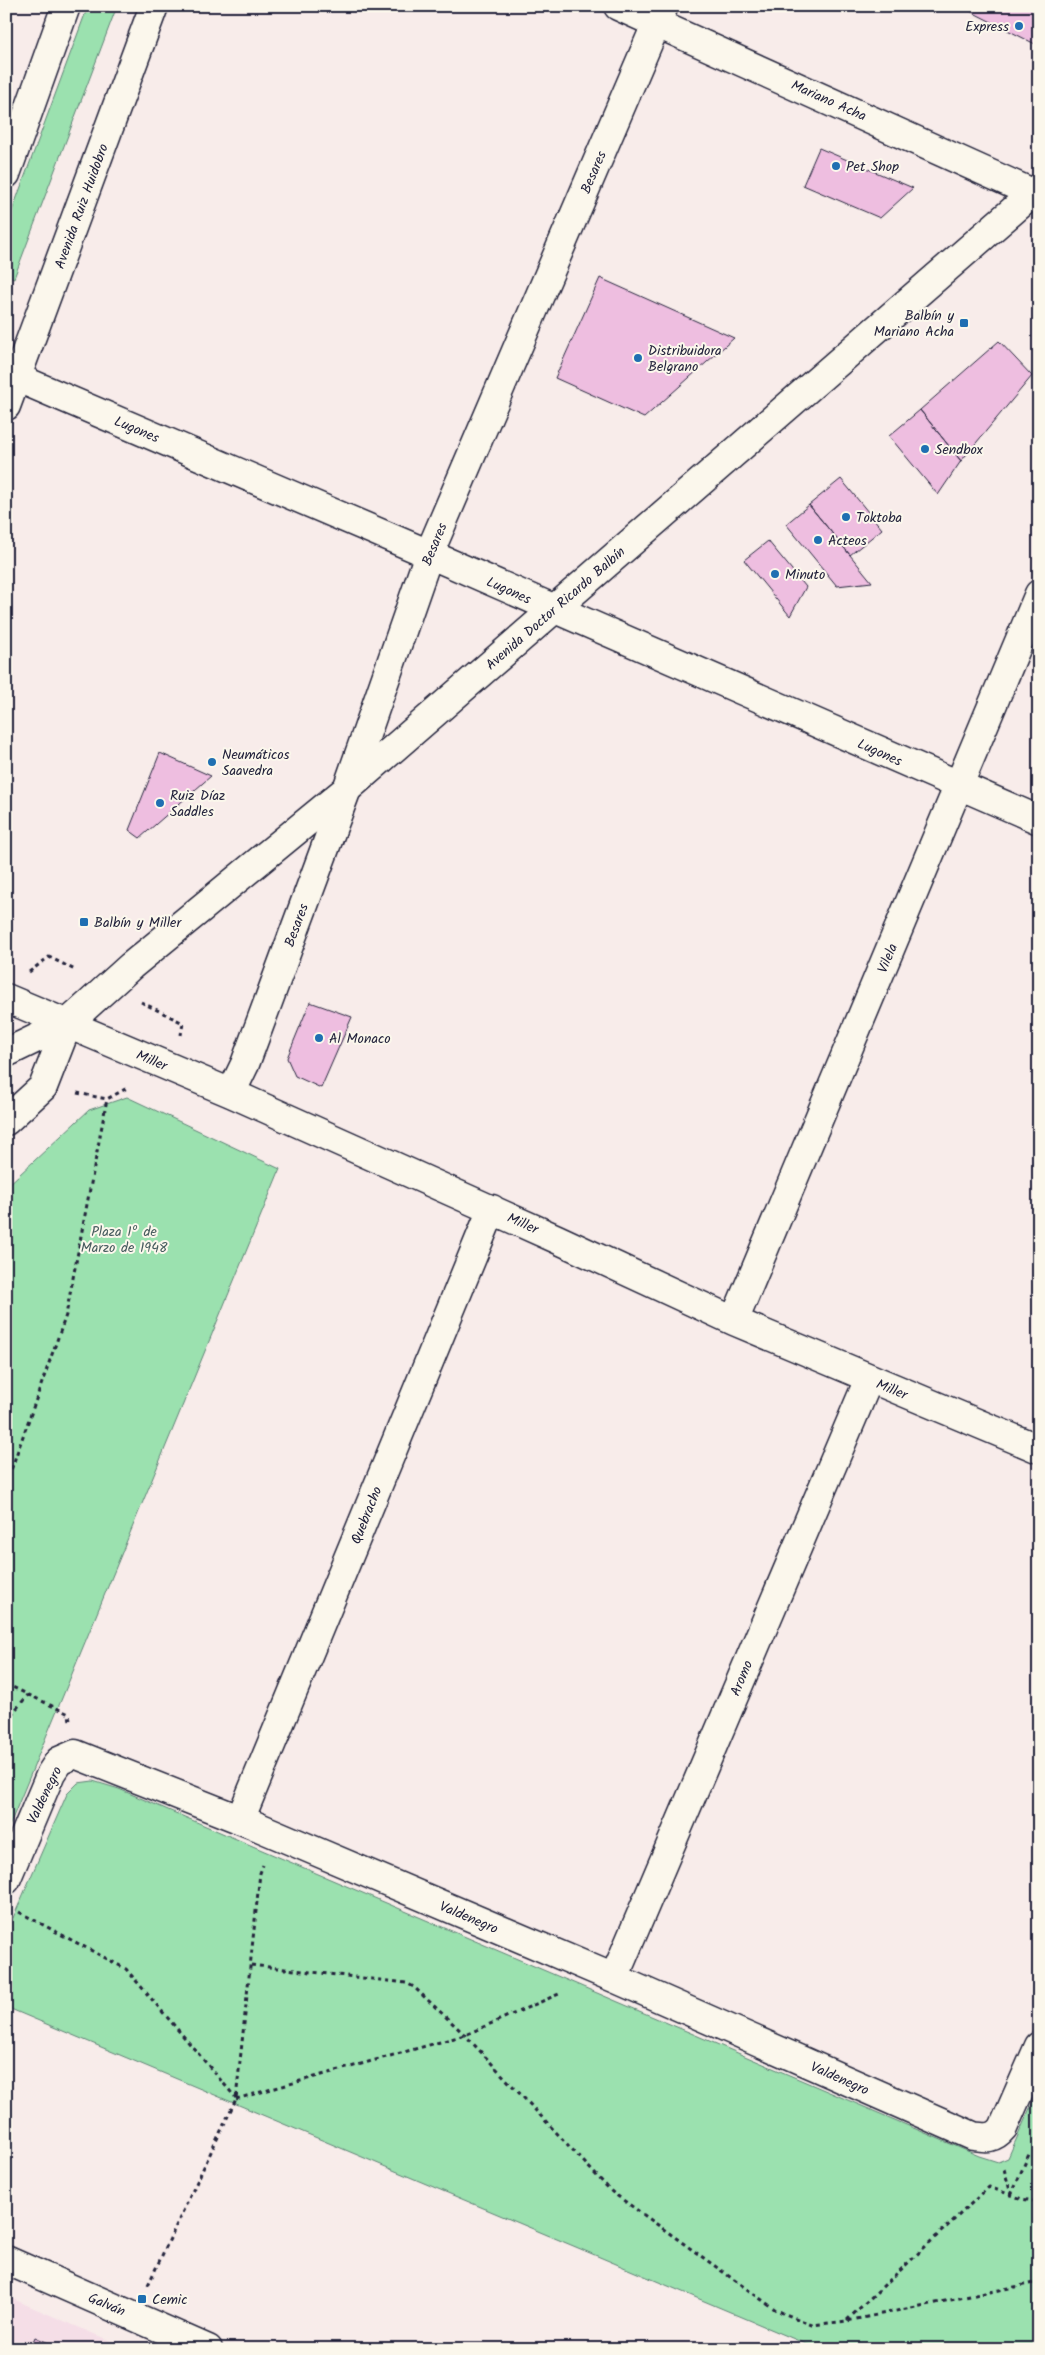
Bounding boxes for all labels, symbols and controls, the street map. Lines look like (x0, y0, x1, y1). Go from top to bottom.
place label: Express (965, 16, 1009, 38)
marker: Express (1013, 20, 1025, 32)
street label: Mariano Acha (787, 75, 870, 127)
street label: Avenida Ruiz Huidobro (49, 141, 115, 272)
street label: Besares (575, 148, 613, 197)
place label: Pet Shop (846, 156, 899, 178)
marker: Pet Shop (830, 160, 842, 172)
place label: Balbín y Mariano Acha (874, 305, 954, 343)
marker: Balbín y Mariano Acha (958, 317, 970, 329)
place label: Distribuidora Belgrano (648, 340, 722, 378)
marker: Distribuidora Belgrano (632, 352, 644, 364)
street label: Lugones (111, 411, 163, 449)
place label: Sendbox (935, 439, 984, 461)
marker: Sendbox (919, 443, 931, 455)
place label: Toktoba (856, 507, 902, 529)
marker: Toktoba (840, 511, 852, 523)
street label: Besares (416, 520, 454, 569)
place label: Acteos (828, 530, 867, 552)
marker: Acteos (812, 534, 824, 546)
street label: Avenida Doctor Ricardo Balbín (481, 542, 631, 676)
place label: Minuto (785, 564, 825, 586)
marker: Minuto (769, 568, 781, 580)
street label: Lugones (483, 571, 535, 611)
street label: Lugones (854, 733, 906, 773)
place label: Neumáticos Saavedra (222, 744, 290, 782)
marker: Neumáticos Saavedra (206, 756, 218, 768)
place label: Ruiz Díaz Saddles (170, 785, 225, 823)
marker: Ruiz Díaz Saddles (154, 797, 166, 809)
street label: Besares (279, 901, 315, 950)
place label: Balbín y Miller (94, 912, 182, 934)
marker: Balbín y Miller (78, 916, 90, 928)
street label: Vilela (872, 940, 904, 977)
place label: Al Monaco (329, 1028, 391, 1050)
marker: Al Monaco (313, 1032, 325, 1044)
street label: Miller (132, 1045, 172, 1078)
street label: Miller (503, 1207, 543, 1241)
park label: Plaza 1º de Marzo de 1948 (81, 1221, 168, 1259)
street label: Miller (873, 1374, 912, 1407)
street label: Quebracho (345, 1483, 388, 1548)
street label: Aromo (725, 1657, 759, 1700)
street label: Valdenegro (21, 1763, 68, 1828)
street label: Valdenegro (436, 1896, 502, 1940)
street label: Valdenegro (807, 2056, 872, 2102)
street label: Galván (85, 2287, 129, 2323)
place label: Cemic (152, 2289, 187, 2311)
marker: Cemic (136, 2293, 148, 2305)

